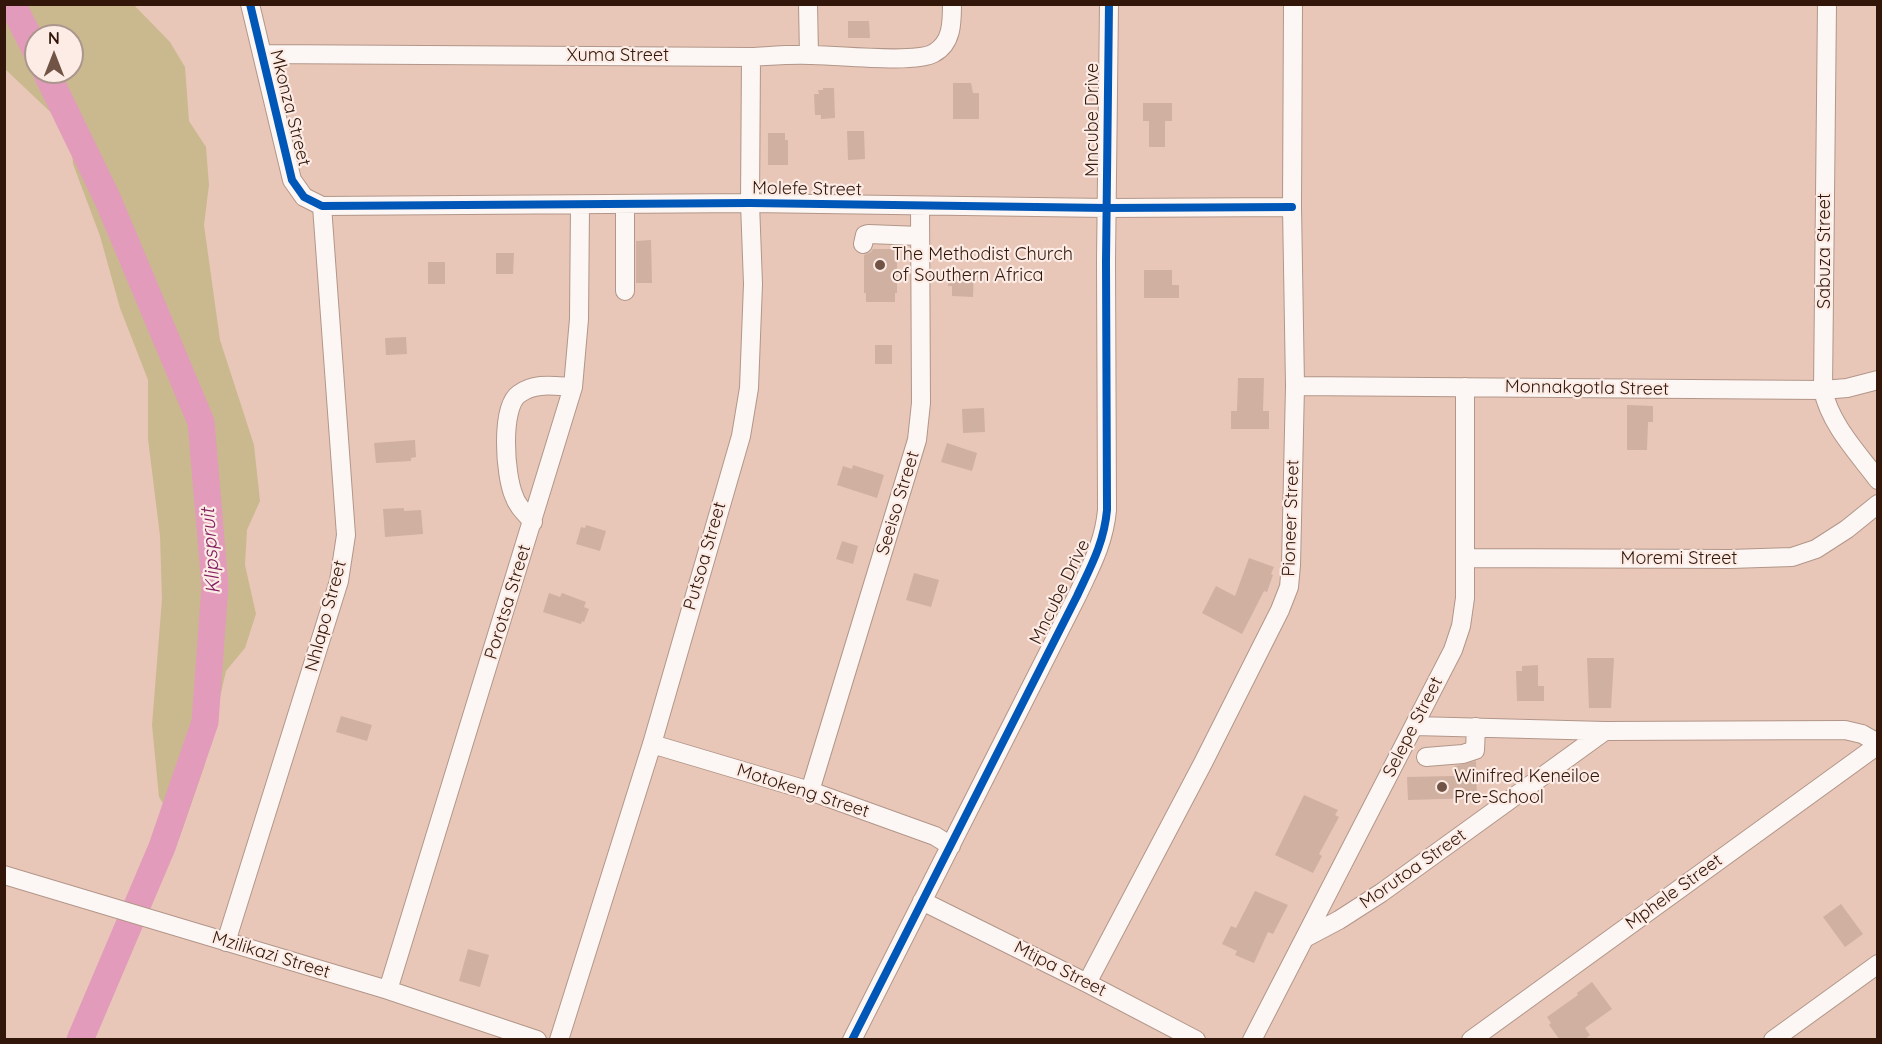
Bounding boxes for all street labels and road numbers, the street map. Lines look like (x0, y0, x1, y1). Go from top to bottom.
street label: Xuma Street (567, 45, 669, 67)
street label: Mkonza Street (265, 48, 315, 168)
street label: Mncube Drive (1082, 63, 1104, 177)
street label: Molefe Street (752, 177, 862, 201)
street label: Sabuza Street (1814, 193, 1836, 309)
street label: Monnakgotla Street (1505, 376, 1669, 400)
street label: Seeiso Street (872, 448, 924, 558)
street label: Pioneer Street (1278, 459, 1304, 577)
street label: Putsoa Street (679, 499, 731, 613)
street label: Mncube Drive (1025, 536, 1095, 648)
street label: Porotsa Street (480, 542, 536, 662)
street label: Moremi Street (1621, 548, 1737, 570)
street label: Nhlapo Street (301, 558, 351, 674)
street label: Selepe Street (1378, 673, 1448, 781)
street label: Motokeng Street (734, 759, 872, 823)
street label: Morutoa Street (1356, 824, 1470, 914)
street label: Mphele Street (1621, 850, 1727, 934)
street label: Mzilikazi Street (209, 927, 333, 983)
street label: Mtipa Street (1010, 937, 1110, 1001)

